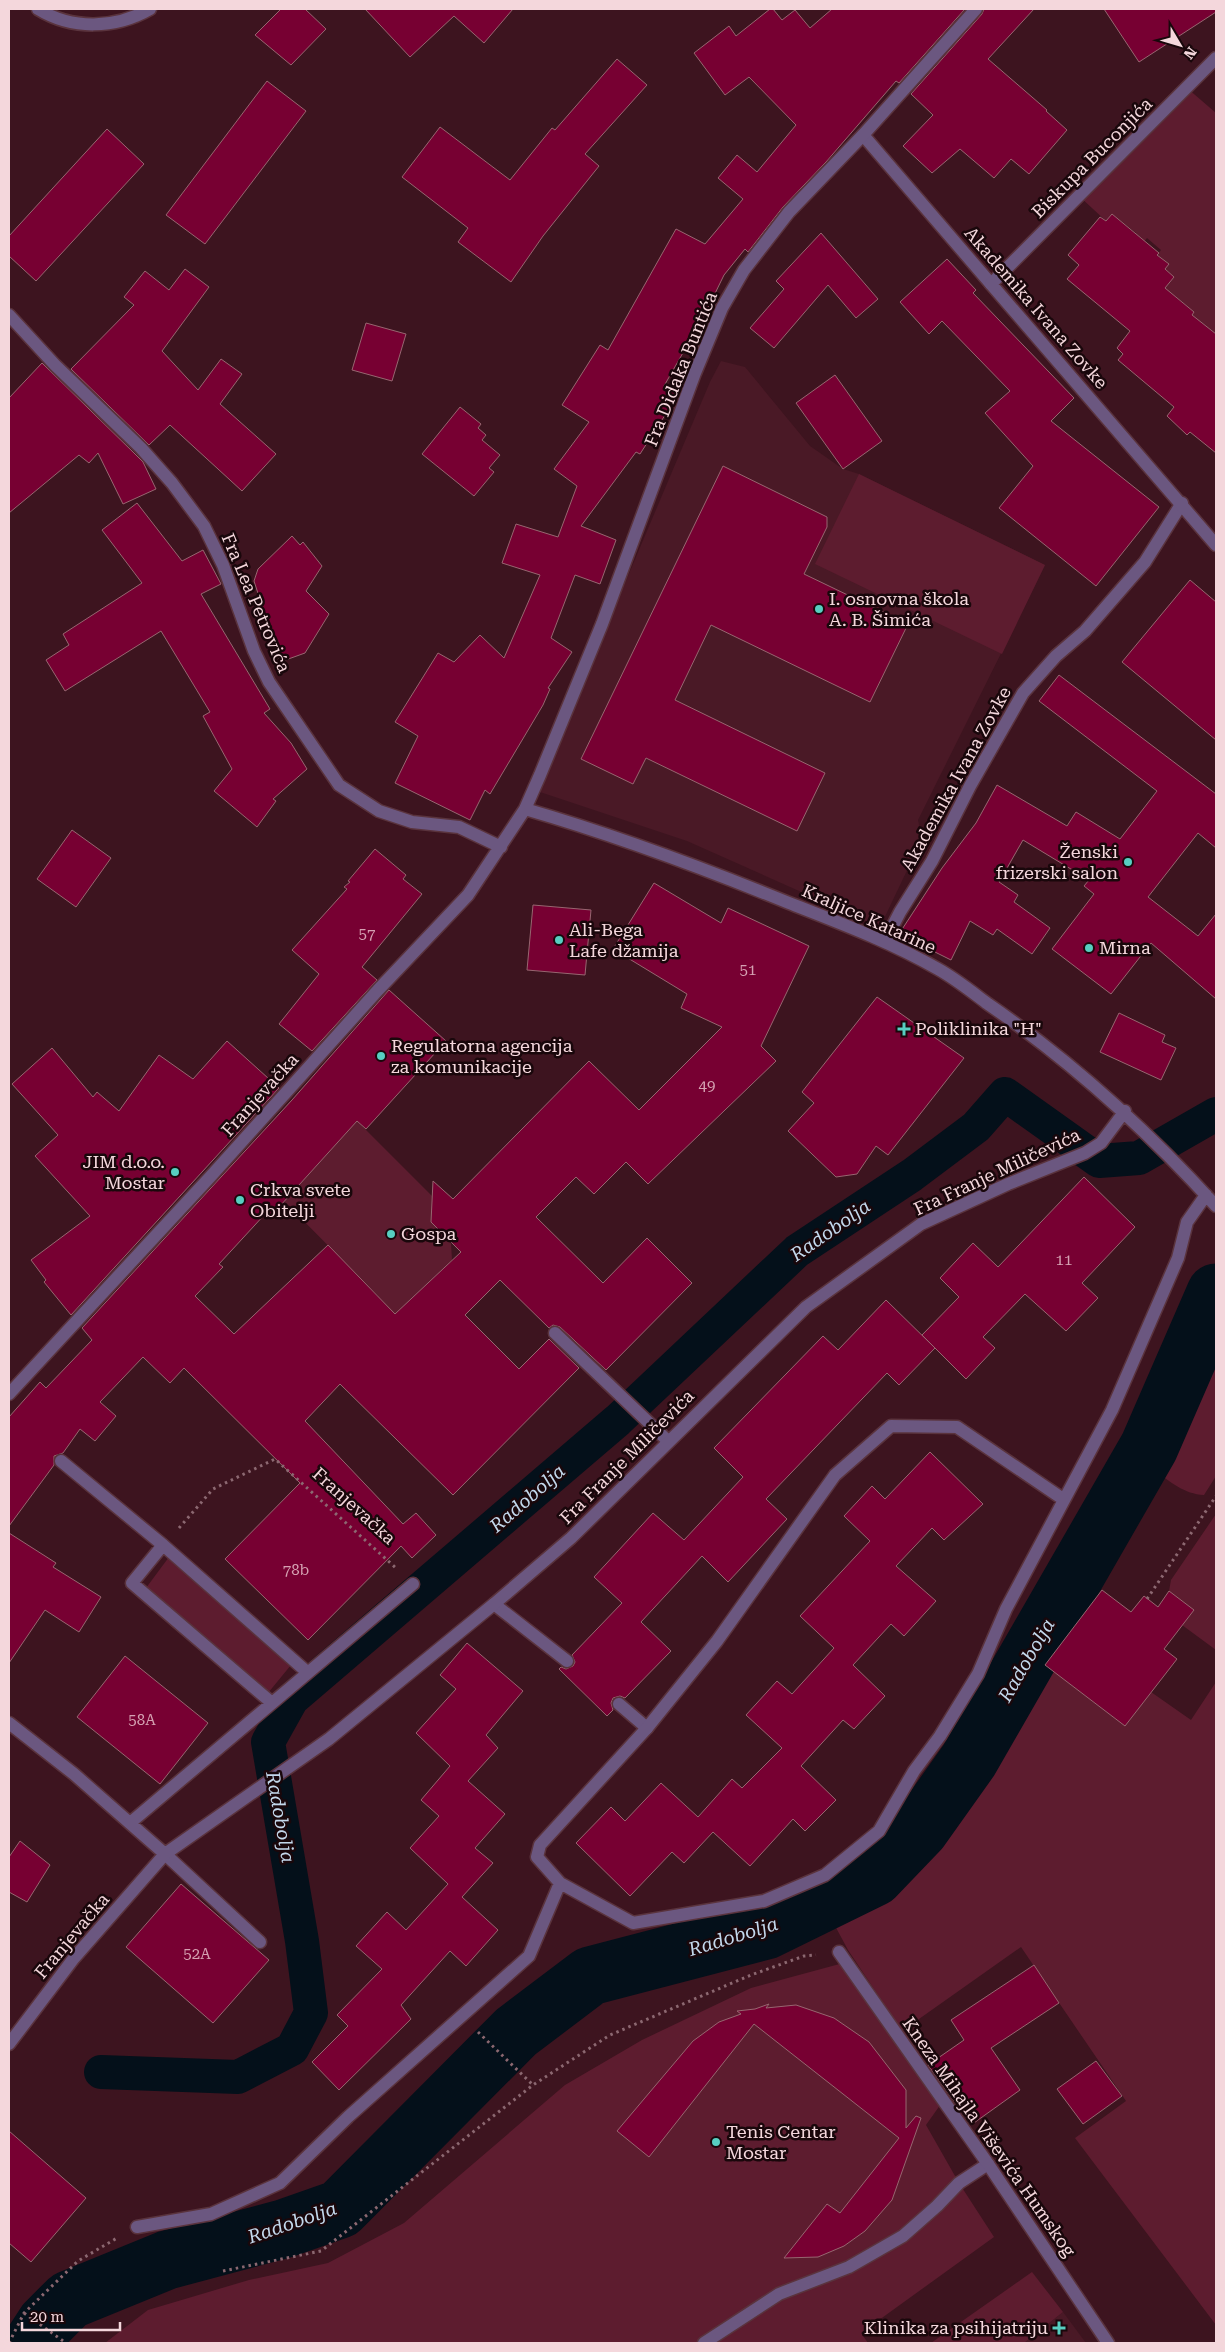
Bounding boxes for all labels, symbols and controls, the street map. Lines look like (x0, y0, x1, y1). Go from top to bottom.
north arrow (1155, 20, 1205, 70)
text: N (1180, 44, 1200, 62)
street label: Biskupa Buconjića (1027, 93, 1156, 222)
street label: Akademika Ivana Zovke (960, 222, 1112, 393)
street label: Fra Didaka Buntića (640, 288, 721, 449)
street label: Fra Lea Petrovića (218, 530, 295, 676)
place label: I. osnovna škola A. B. Šimića (829, 588, 969, 630)
marker: I. osnovna škola A. B. Šimića (813, 603, 825, 615)
street label: Akademika Ivana Zovke (896, 683, 1015, 875)
place label: Ženski frizerski salon (995, 841, 1118, 883)
marker: Ženski frizerski salon (1122, 856, 1134, 868)
street label: Kraljice Katarine (799, 880, 940, 958)
place label: Ali-Bega Lafe džamija (569, 919, 679, 961)
house number: 57 (359, 925, 375, 943)
marker: Ali-Bega Lafe džamija (553, 934, 565, 946)
place label: Mirna (1099, 937, 1151, 958)
marker: Mirna (1083, 942, 1095, 954)
house number: 51 (740, 961, 756, 979)
place label: Poliklinika "H" (915, 1018, 1042, 1039)
marker: Poliklinika "H" (897, 1022, 911, 1036)
place label: Regulatorna agencija za komunikacije (391, 1035, 573, 1077)
street label: Franjevačka (217, 1049, 303, 1141)
marker: Regulatorna agencija za komunikacije (375, 1050, 387, 1062)
house number: 49 (699, 1077, 715, 1095)
street label: Fra Franje Miličevića (910, 1124, 1084, 1219)
place label: JIM d.o.o. Mostar (82, 1151, 165, 1193)
marker: JIM d.o.o. Mostar (169, 1166, 181, 1178)
place label: Crkva svete Obitelji (250, 1179, 351, 1221)
marker: Crkva svete Obitelji (234, 1194, 246, 1206)
water label: Radobolja (785, 1194, 875, 1267)
place label: Gospa (401, 1223, 456, 1244)
marker: Gospa (385, 1228, 397, 1240)
house number: 11 (1056, 1251, 1072, 1269)
street label: Fra Franje Miličevića (555, 1385, 698, 1528)
water label: Radobolja (484, 1459, 570, 1538)
street label: Franjevačka (308, 1463, 400, 1549)
house number: 78b (283, 1561, 309, 1579)
water label: Radobolja (993, 1614, 1059, 1707)
house number: 58A (128, 1711, 156, 1729)
water label: Radobolja (261, 1769, 300, 1865)
street label: Franjevačka (30, 1889, 113, 1982)
water label: Radobolja (685, 1912, 781, 1961)
house number: 52A (183, 1945, 211, 1963)
street label: Kneza Mihajla Viševića Humskog (898, 2013, 1081, 2261)
place label: Tenis Centar Mostar (726, 2121, 836, 2163)
marker: Tenis Centar Mostar (710, 2136, 722, 2148)
water label: Radobolja (244, 2197, 340, 2249)
scale bar (22, 2300, 120, 2332)
text: 20 m (30, 2308, 65, 2326)
place label: Klinika za psihijatriju (864, 2317, 1048, 2338)
marker: Klinika za psihijatriju (1052, 2321, 1066, 2335)

